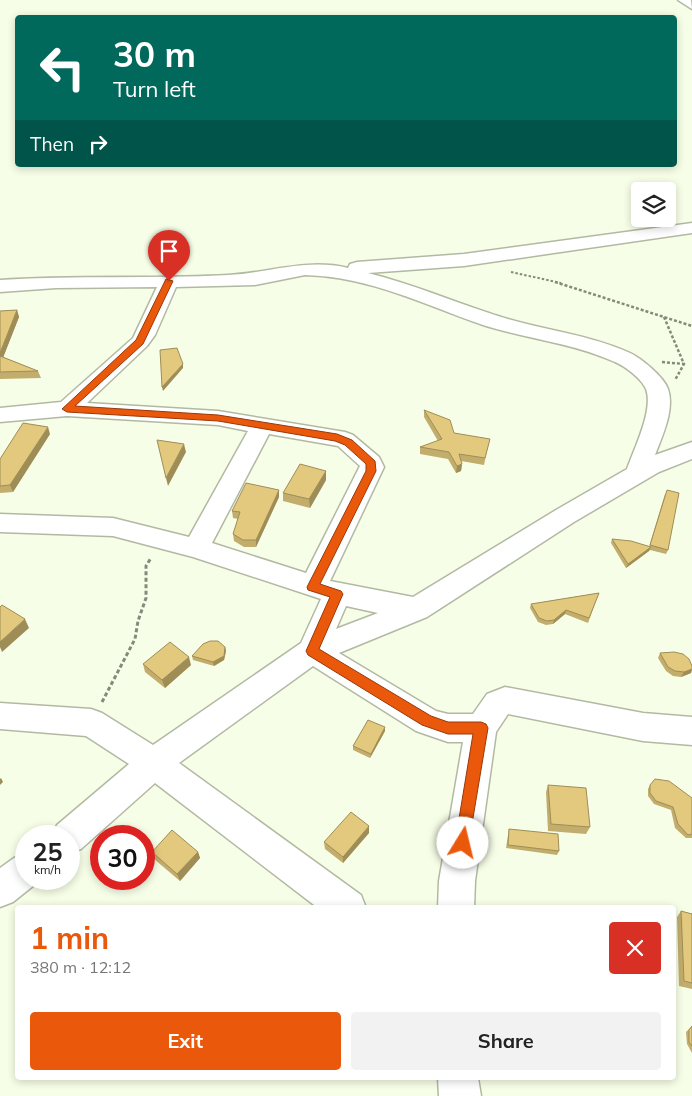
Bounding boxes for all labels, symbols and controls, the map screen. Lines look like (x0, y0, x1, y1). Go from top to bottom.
text: 30 m (113, 32, 196, 76)
icon: left (30, 35, 95, 100)
text: Turn left (113, 75, 196, 103)
icon: right (84, 130, 112, 158)
text: Then (30, 132, 74, 156)
map controls (631, 182, 676, 227)
button: layers (631, 182, 676, 227)
pin (148, 230, 190, 281)
icon: arrive (155, 237, 183, 265)
position arrow (436, 816, 488, 868)
speed limit sign: 30 (90, 825, 155, 890)
text: 25 (32, 836, 63, 867)
text: km/h (34, 862, 61, 877)
text: 1 min (30, 919, 109, 957)
button: close (609, 922, 661, 974)
text: 380 m · 12:12 (30, 957, 131, 977)
button: Exit (30, 1012, 341, 1070)
button: Share (351, 1012, 661, 1070)

